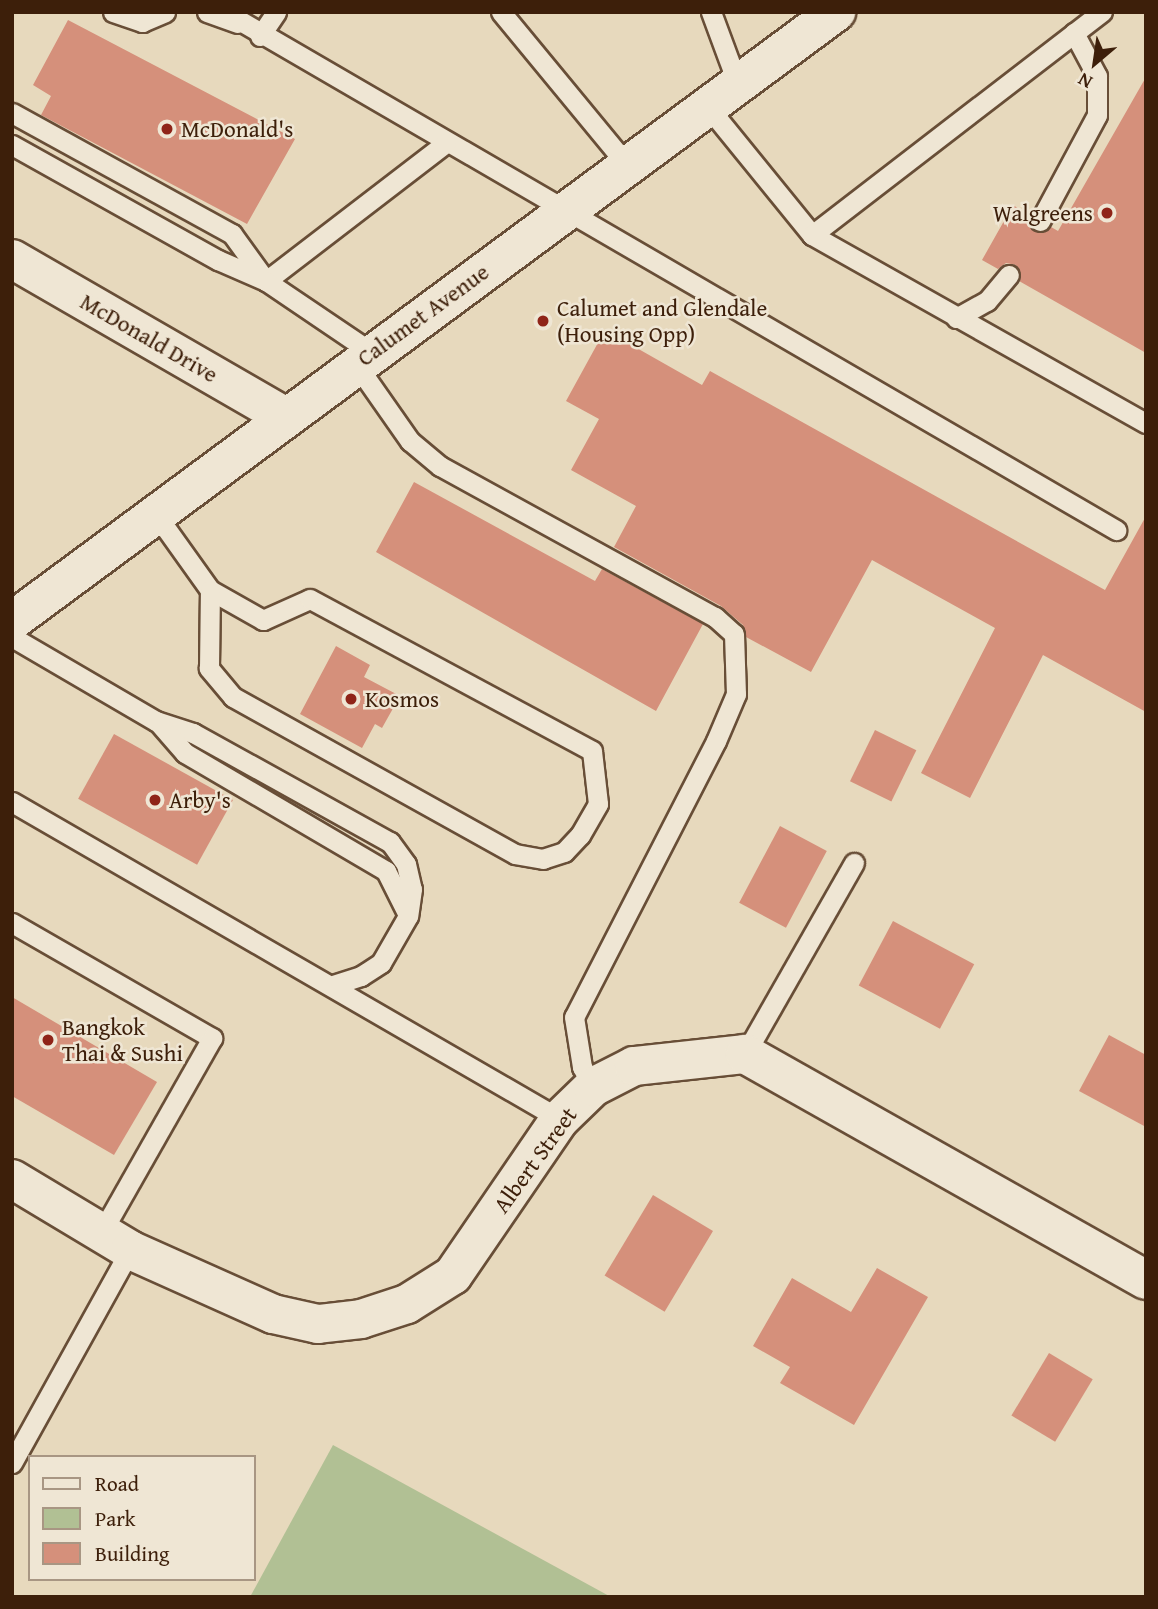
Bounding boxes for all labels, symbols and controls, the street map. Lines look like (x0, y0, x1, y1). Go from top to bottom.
north arrow (1060, 28, 1130, 98)
text: N (1072, 66, 1097, 97)
place label: McDonald's (181, 115, 293, 143)
marker: McDonald's (159, 121, 175, 137)
place label: Walgreens (993, 199, 1093, 227)
marker: Walgreens (1099, 205, 1115, 221)
street label: Calumet Avenue (352, 258, 494, 372)
street label: McDonald Drive (75, 288, 223, 388)
place label: Calumet and Glendale (Housing Opp) (557, 294, 767, 348)
marker: Calumet and Glendale (Housing Opp) (535, 313, 551, 329)
place label: Kosmos (365, 685, 439, 713)
marker: Kosmos (343, 691, 359, 707)
place label: Arby's (169, 786, 231, 814)
marker: Arby's (147, 792, 163, 808)
place label: Bangkok Thai & Sushi (62, 1013, 183, 1067)
marker: Bangkok Thai & Sushi (40, 1032, 56, 1048)
street label: Albert Street (487, 1102, 583, 1218)
legend (28, 1455, 256, 1581)
text: Road (95, 1468, 139, 1499)
text: Park (95, 1503, 136, 1534)
text: Building (95, 1538, 169, 1569)

